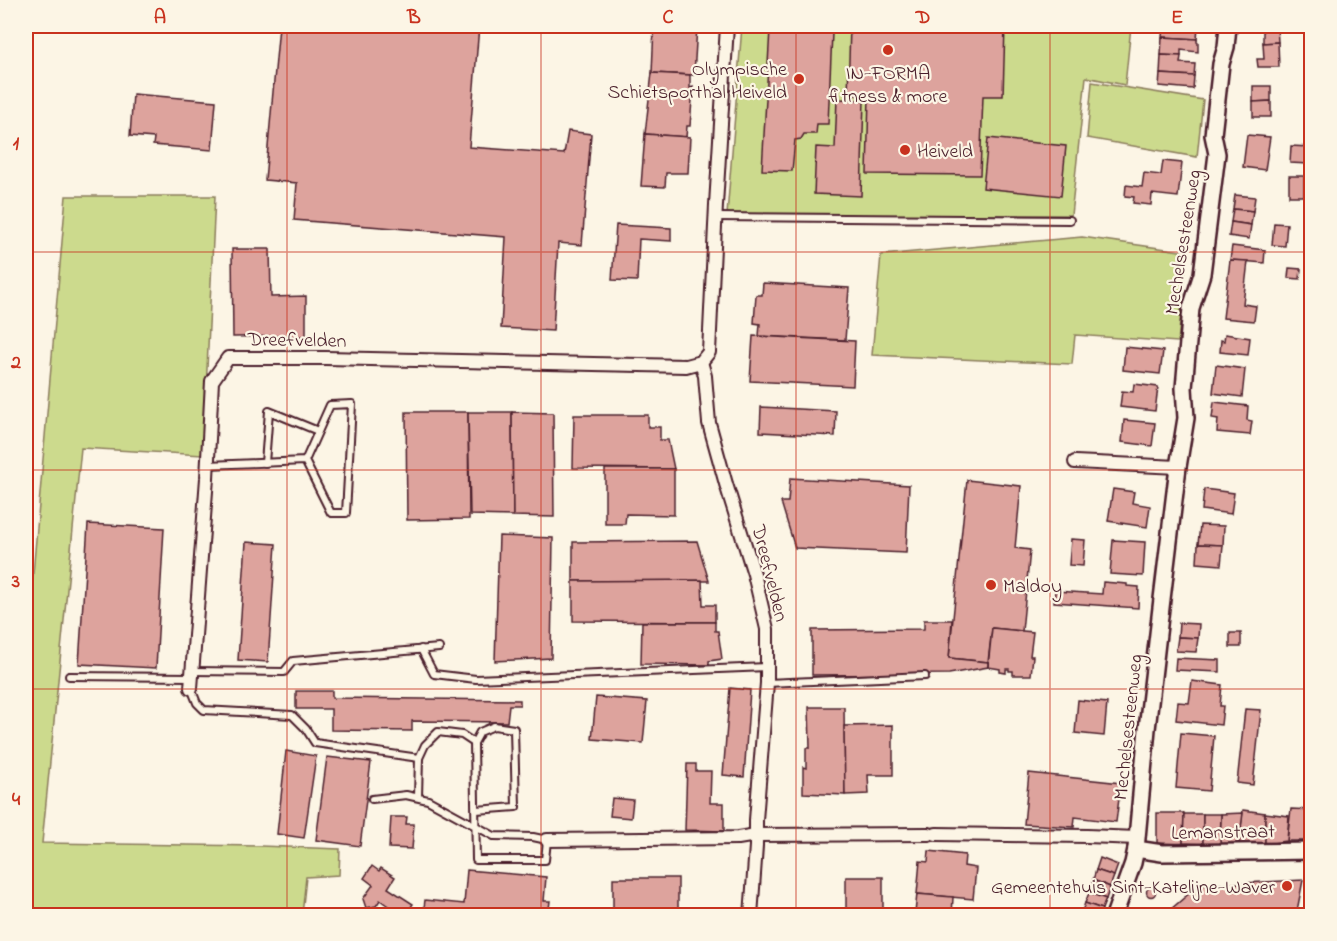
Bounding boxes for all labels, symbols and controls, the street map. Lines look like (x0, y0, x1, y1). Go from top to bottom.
text: A (154, 4, 166, 33)
text: B (406, 4, 421, 33)
text: C (663, 4, 674, 33)
text: D (915, 4, 930, 33)
text: E (1171, 4, 1183, 33)
marker: IN-FORMA fitness & more (881, 43, 895, 57)
place label: Olympische Schietsporthal Heiveld (607, 56, 787, 108)
place label: IN-FORMA fitness & more (829, 60, 948, 112)
marker: Olympische Schietsporthal Heiveld (792, 72, 806, 86)
text: 1 (13, 130, 20, 159)
place label: Heiveld (917, 138, 973, 167)
marker: Heiveld (898, 143, 912, 157)
street label: Mechelsesteenweg (1159, 168, 1211, 317)
street label: Dreefvelden (246, 326, 347, 357)
text: 2 (10, 349, 21, 378)
street label: Dreefvelden (742, 521, 795, 625)
text: 3 (11, 568, 20, 597)
place label: Maldoy (1003, 573, 1062, 602)
marker: Maldoy (984, 578, 998, 592)
street label: Mechelsesteenweg (1107, 653, 1153, 802)
text: 4 (12, 786, 21, 815)
street label: Lemanstraat (1171, 818, 1276, 849)
place label: Gemeentehuis Sint-Katelijne-Waver (991, 874, 1276, 903)
marker: Gemeentehuis Sint-Katelijne-Waver (1280, 879, 1294, 893)

